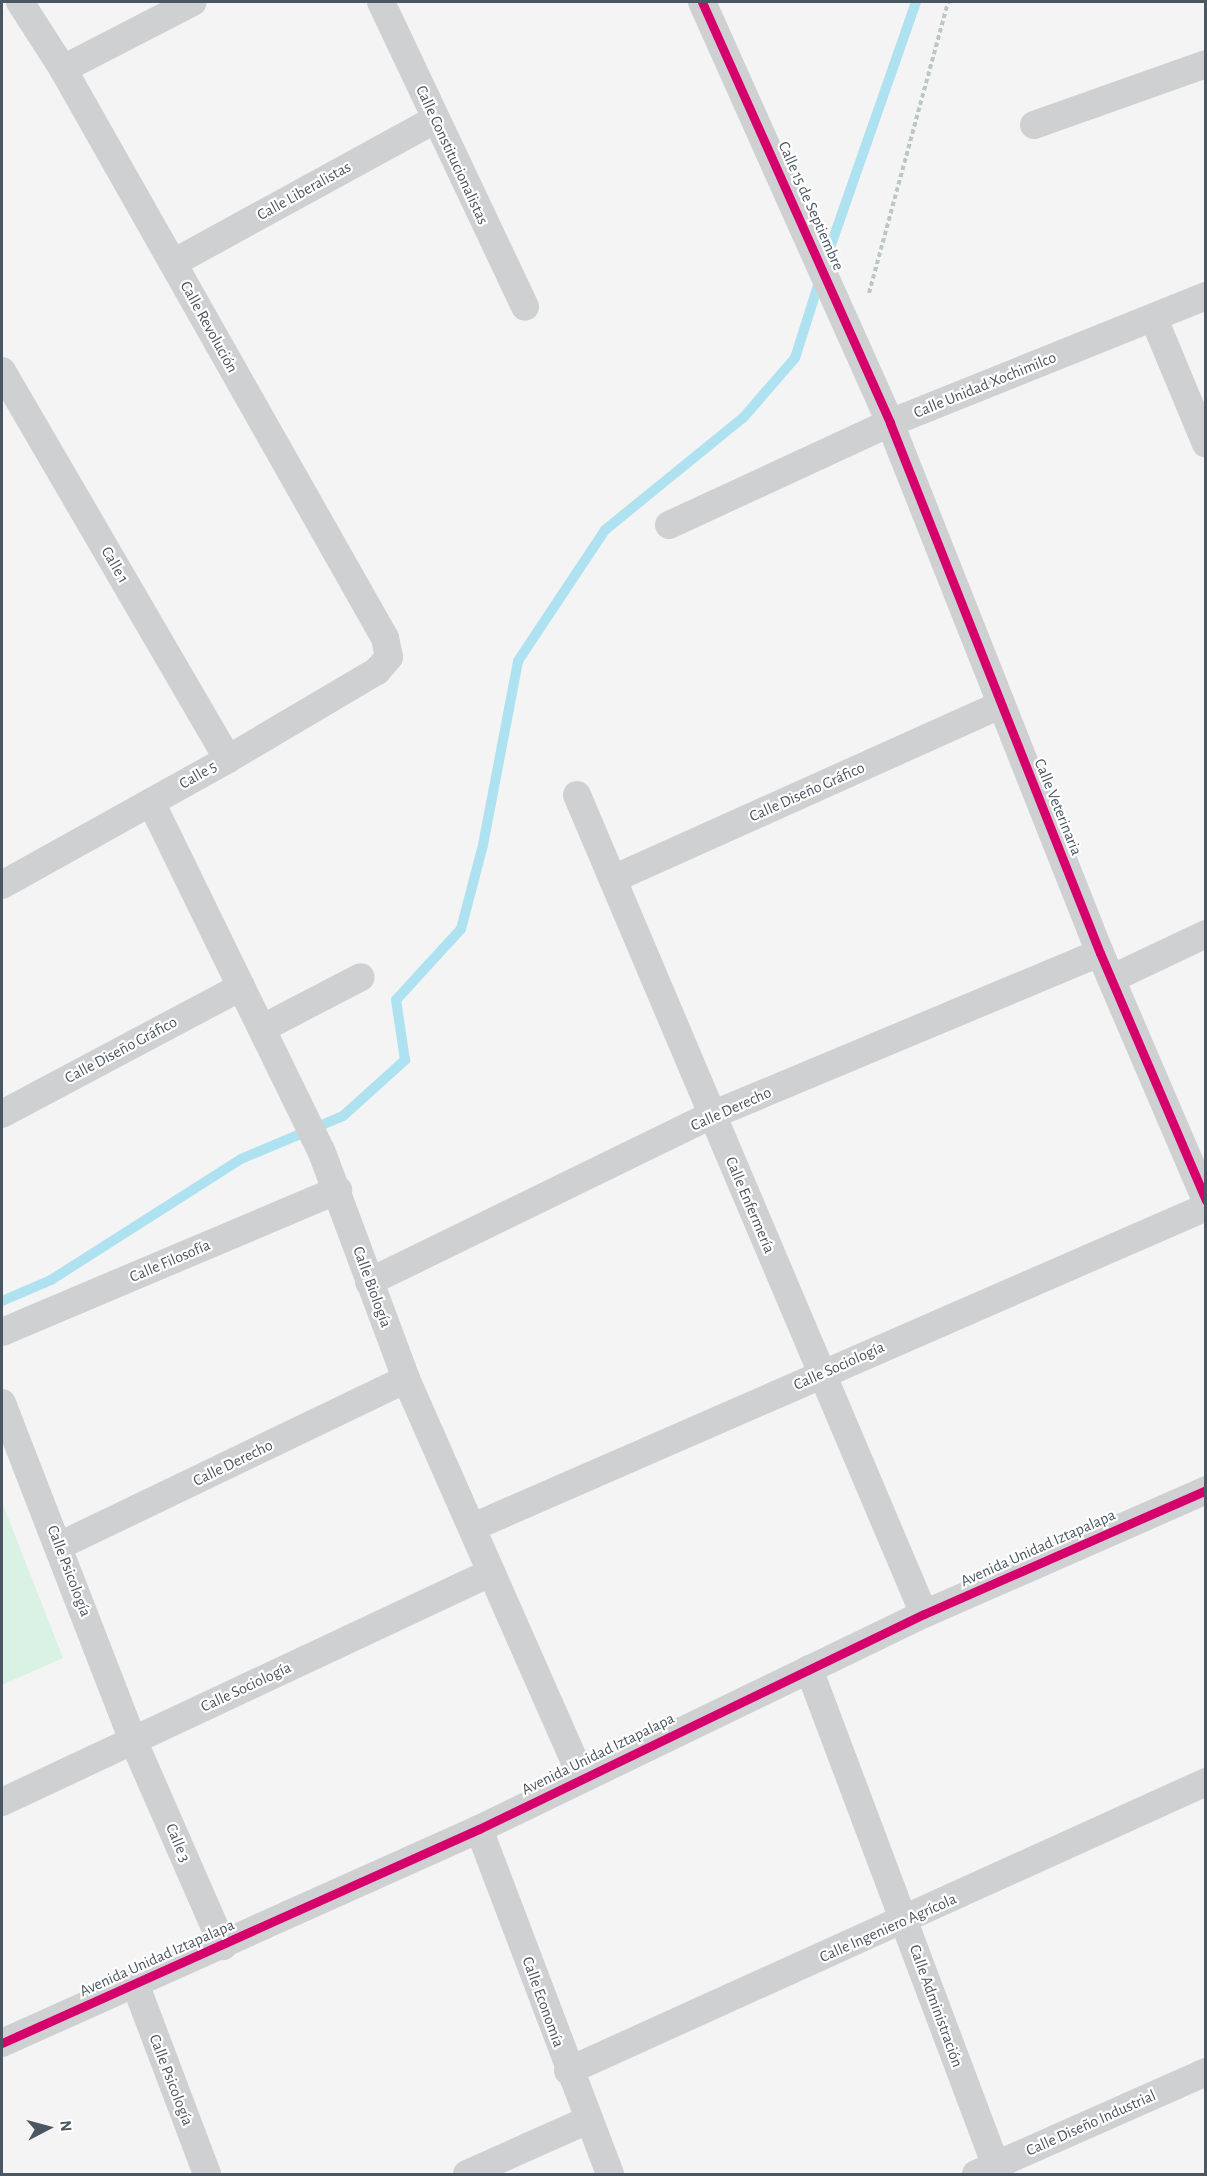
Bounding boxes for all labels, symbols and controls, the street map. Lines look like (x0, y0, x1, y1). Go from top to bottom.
street label: Calle Constitucionalistas (411, 82, 493, 228)
street label: Calle 15 de Septiembre (774, 138, 848, 274)
street label: Calle Liberalistas (254, 157, 354, 225)
street label: Calle Revolución (176, 278, 242, 376)
street label: Calle Unidad Xochimilco (911, 348, 1059, 422)
street label: Calle 1 (97, 543, 133, 587)
street label: Calle Veterinaria (1030, 756, 1086, 858)
street label: Calle 5 (176, 757, 220, 793)
street label: Calle Diseño Gráfico (746, 758, 868, 826)
street label: Calle Diseño Gráfico (62, 1012, 180, 1088)
street label: Calle Derecho (688, 1083, 774, 1135)
street label: Calle Enfermería (721, 1154, 779, 1256)
street label: Calle Filosofía (127, 1235, 213, 1287)
street label: Calle Biología (348, 1244, 396, 1330)
street label: Calle Sociología (791, 1337, 887, 1395)
street label: Calle Derecho (190, 1435, 276, 1491)
street label: Avenida Unidad Iztapalapa (958, 1505, 1118, 1591)
street label: Calle Psicología (43, 1523, 95, 1619)
street label: Calle Sociología (198, 1658, 294, 1716)
street label: Avenida Unidad Iztapalapa (519, 1709, 677, 1799)
street label: Calle 3 (161, 1821, 195, 1865)
street label: Calle Ingeniero Agrícola (817, 1889, 959, 1967)
street label: Avenida Unidad Iztapalapa (77, 1915, 237, 2001)
street label: Calle Administración (905, 1942, 967, 2070)
street label: Calle Economía (518, 1954, 568, 2050)
street label: Calle Psicología (145, 2032, 197, 2128)
street label: Calle Diseño Industrial (1023, 2086, 1159, 2160)
north arrow (18, 2098, 78, 2158)
text: N (57, 2120, 74, 2132)

